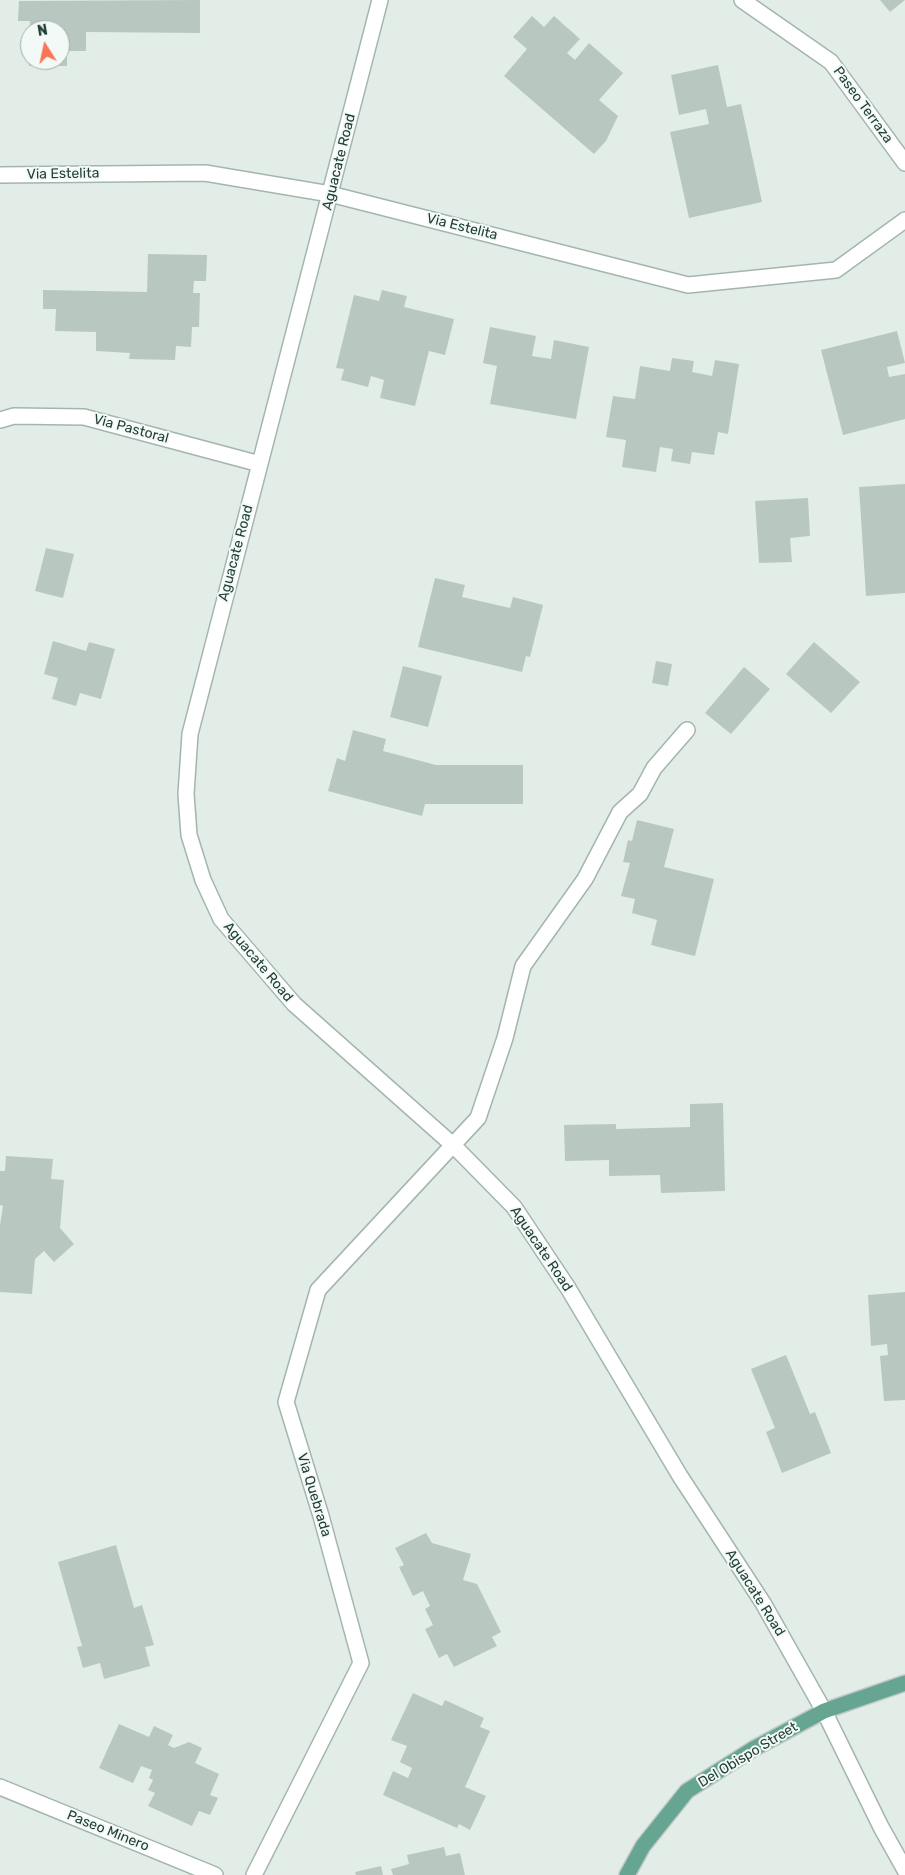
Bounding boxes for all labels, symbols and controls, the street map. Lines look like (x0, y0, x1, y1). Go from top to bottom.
north arrow (20, 20, 70, 70)
text: N (36, 21, 49, 40)
street label: Paseo Terraza (830, 63, 896, 147)
street label: Aguacate Road (319, 112, 359, 212)
street label: Via Estelita (27, 165, 99, 183)
street label: Via Estelita (425, 210, 499, 244)
street label: Via Pastoral (92, 411, 170, 447)
street label: Aguacate Road (215, 503, 257, 603)
street label: Aguacate Road (220, 919, 296, 1005)
street label: Aguacate Road (506, 1203, 576, 1295)
street label: Via Quebrada (293, 1451, 335, 1539)
street label: Aguacate Road (722, 1547, 788, 1639)
street label: Del Obispo Street (695, 1719, 801, 1791)
street label: Paseo Minero (64, 1807, 152, 1855)

